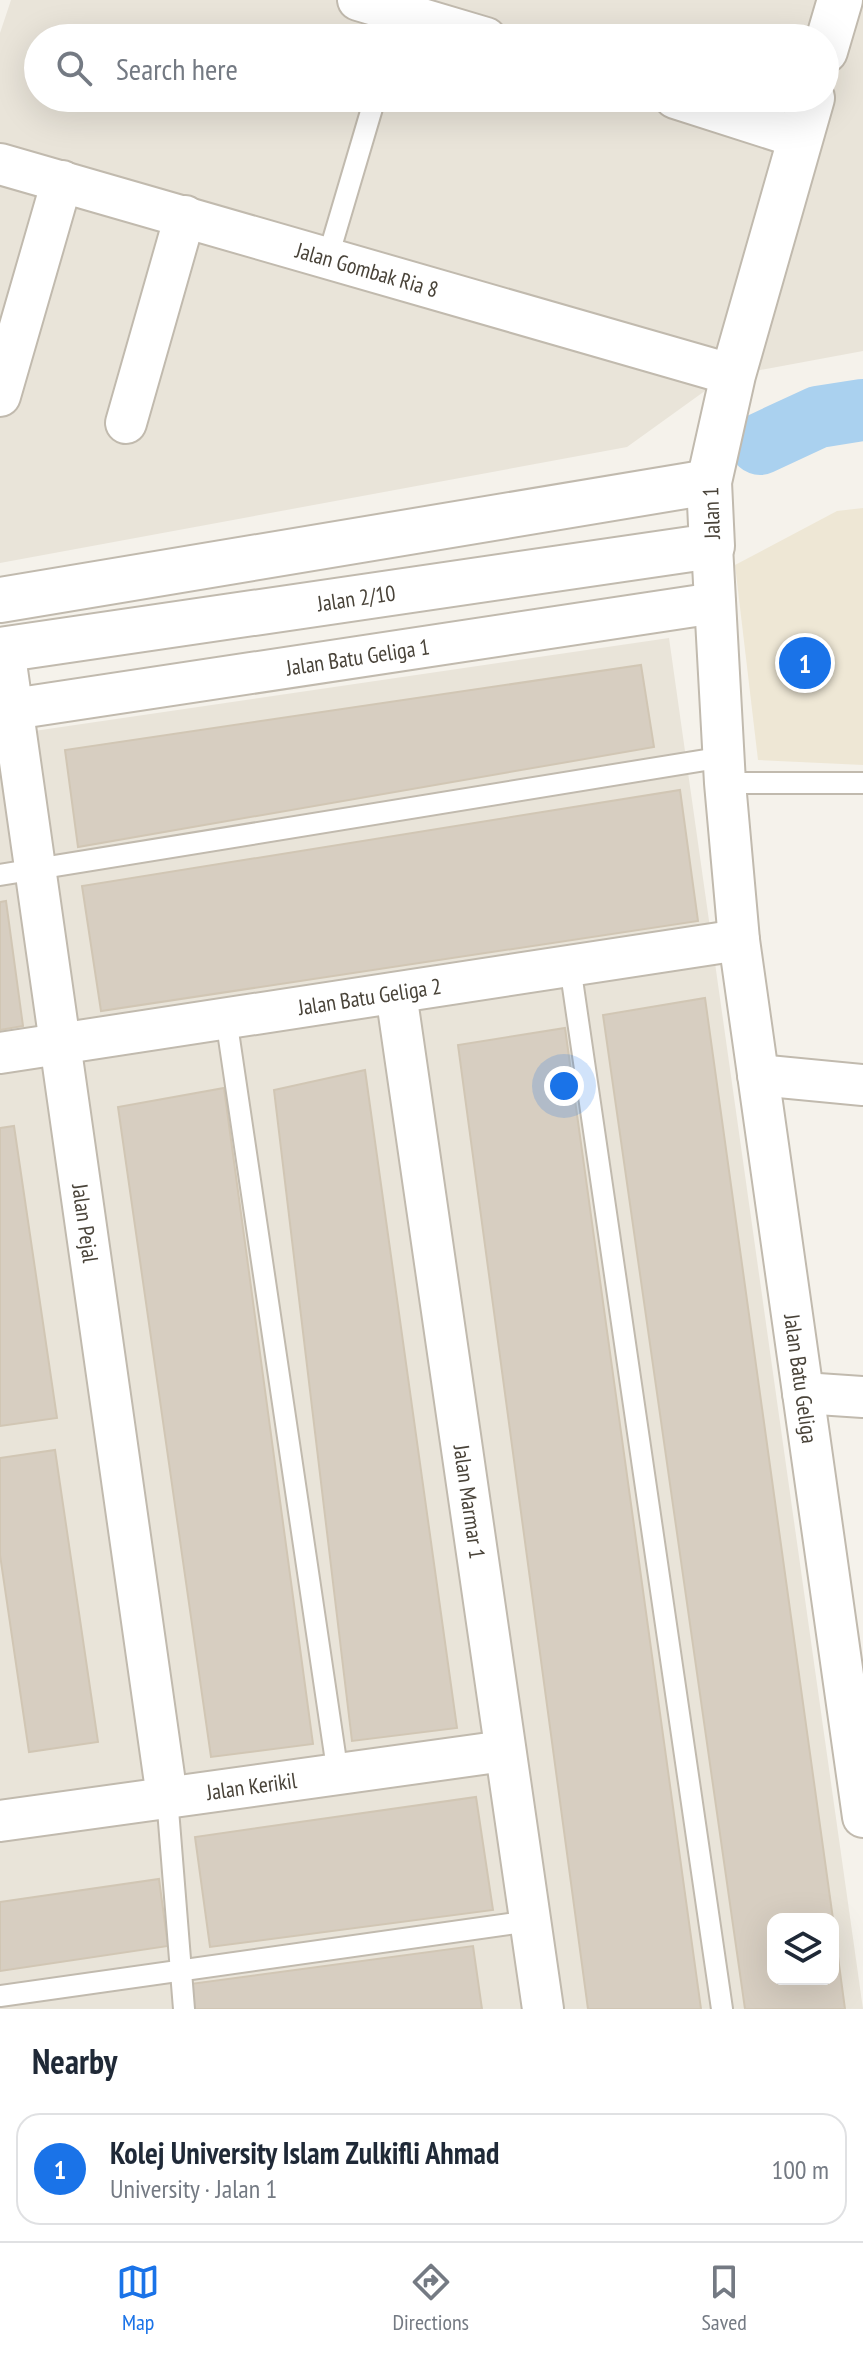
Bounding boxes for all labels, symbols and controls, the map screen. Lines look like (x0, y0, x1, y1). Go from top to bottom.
search box (24, 24, 839, 112)
icon: search (52, 46, 96, 90)
text: Search here (116, 49, 238, 88)
street label: Jalan Gombak Ria 8 (292, 236, 442, 303)
street label: Jalan 1 (696, 486, 726, 541)
street label: Jalan 2/10 (314, 578, 397, 618)
street label: Jalan Batu Geliga 1 (283, 632, 432, 682)
pin: 1 (779, 633, 831, 693)
street label: Jalan Batu Geliga 2 (295, 972, 443, 1021)
your location (544, 1066, 584, 1106)
street label: Jalan Pejal (66, 1181, 105, 1265)
street label: Jalan Batu Geliga (778, 1311, 824, 1445)
street label: Jalan Marmar 1 (447, 1442, 492, 1561)
street label: Jalan Kerikil (204, 1766, 299, 1806)
map controls (767, 1913, 839, 1985)
button: layers (767, 1913, 839, 1985)
text: Nearby (32, 2039, 117, 2083)
text: Kolej University Islam Zulkifli Ahmad (110, 2133, 499, 2172)
text: 1 (54, 2153, 66, 2186)
text: 100 m (771, 2153, 829, 2186)
text: University · Jalan 1 (110, 2172, 277, 2205)
tab: Map (116, 2260, 160, 2336)
tab: Directions (393, 2260, 469, 2336)
tab: Saved (701, 2260, 747, 2336)

